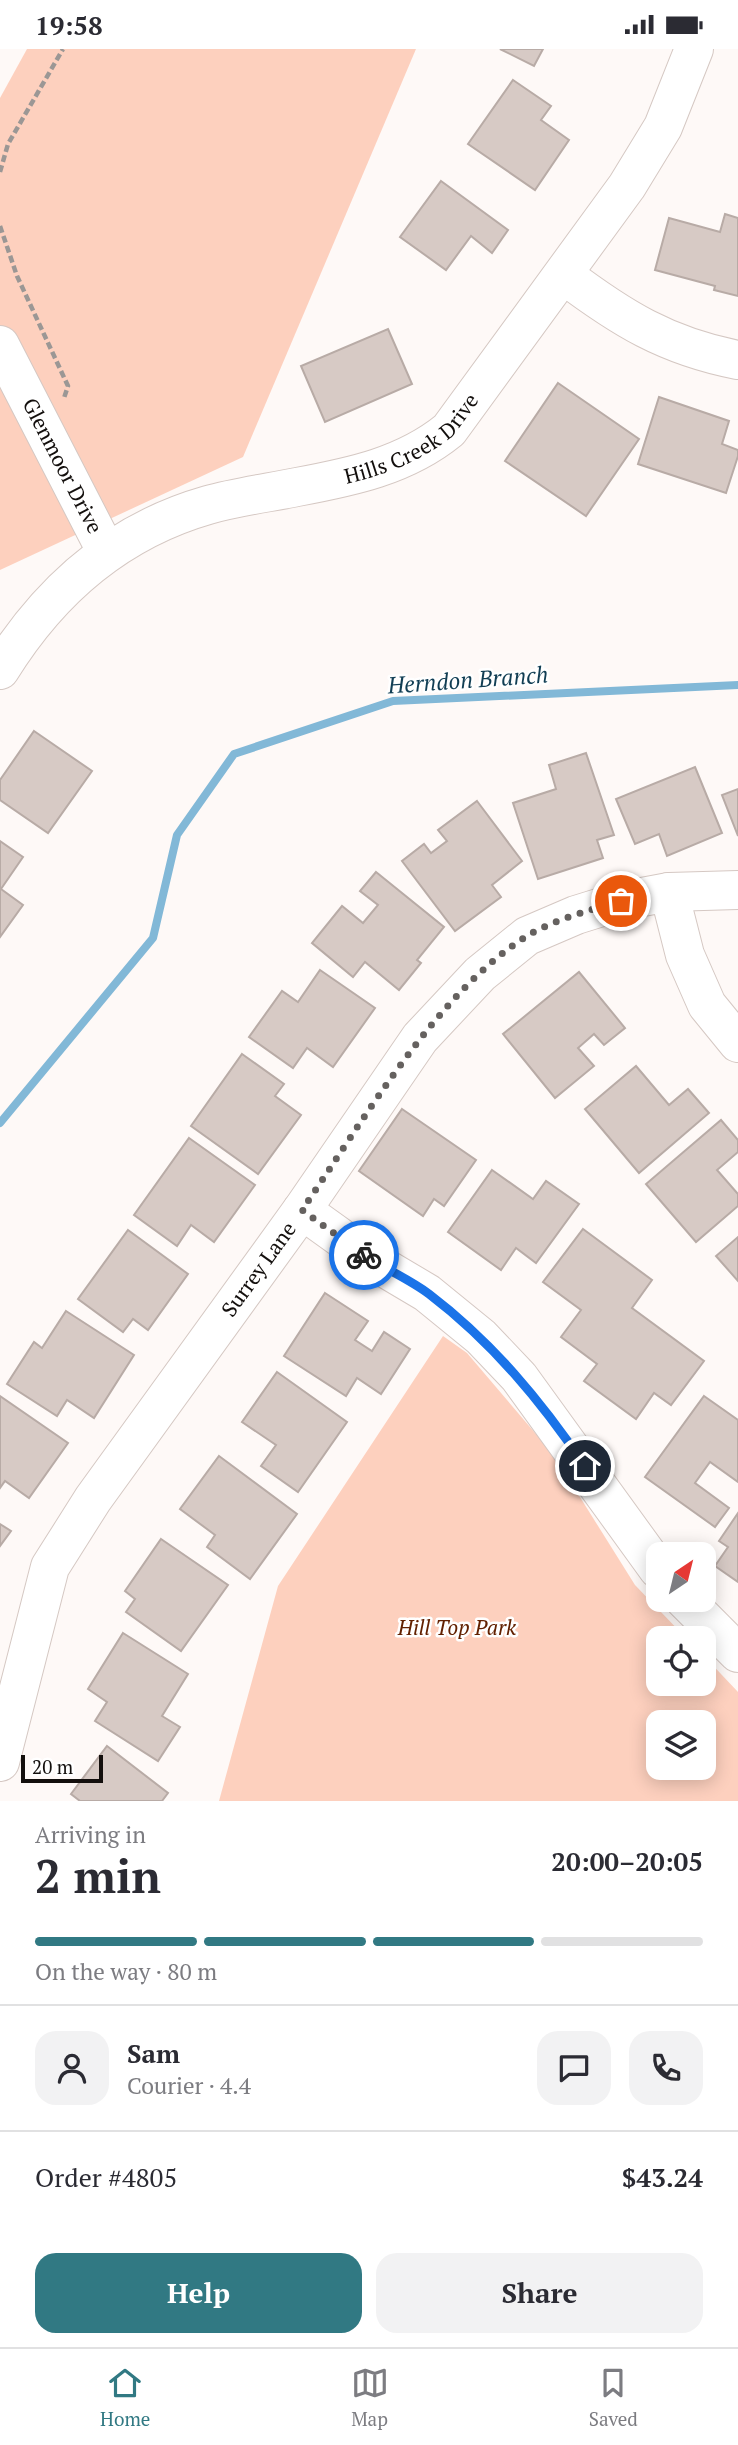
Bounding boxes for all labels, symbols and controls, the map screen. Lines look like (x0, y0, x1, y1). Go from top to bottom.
text: 19:58 (35, 8, 103, 42)
street label: Hills Creek Drive (341, 387, 484, 490)
street label: Glenmoor Drive (17, 393, 110, 538)
water label: Herndon Branch (386, 658, 549, 701)
pin (591, 871, 651, 931)
icon: bag (602, 882, 640, 920)
street label: Surrey Lane (214, 1216, 302, 1322)
courier (329, 1220, 399, 1290)
icon: bike (345, 1236, 383, 1274)
pin (555, 1436, 615, 1496)
icon: home (566, 1447, 604, 1485)
north arrow (646, 1542, 716, 1612)
map controls (646, 1542, 716, 1780)
park label: Hill Top Park (397, 1613, 517, 1641)
button: locate (646, 1626, 716, 1696)
button: layers (646, 1710, 716, 1780)
scale bar (21, 1752, 103, 1784)
text: 20 m (32, 1754, 73, 1779)
text: Arriving in (35, 1819, 146, 1850)
text: 20:00–20:05 (551, 1844, 703, 1878)
text: 2 min (35, 1845, 161, 1906)
text: On the way · 80 m (35, 1956, 217, 1987)
button: person (35, 2031, 109, 2105)
button: chat (537, 2031, 611, 2105)
button: phone (629, 2031, 703, 2105)
text: Sam (127, 2036, 180, 2070)
text: Courier · 4.4 (127, 2070, 251, 2101)
text: Order #4805 (35, 2160, 177, 2194)
text: $43.24 (622, 2160, 703, 2194)
button: Help (35, 2253, 362, 2333)
button: Share (376, 2253, 703, 2333)
tab: Home (100, 2364, 150, 2431)
tab: Map (351, 2364, 389, 2431)
tab: Saved (589, 2364, 638, 2431)

